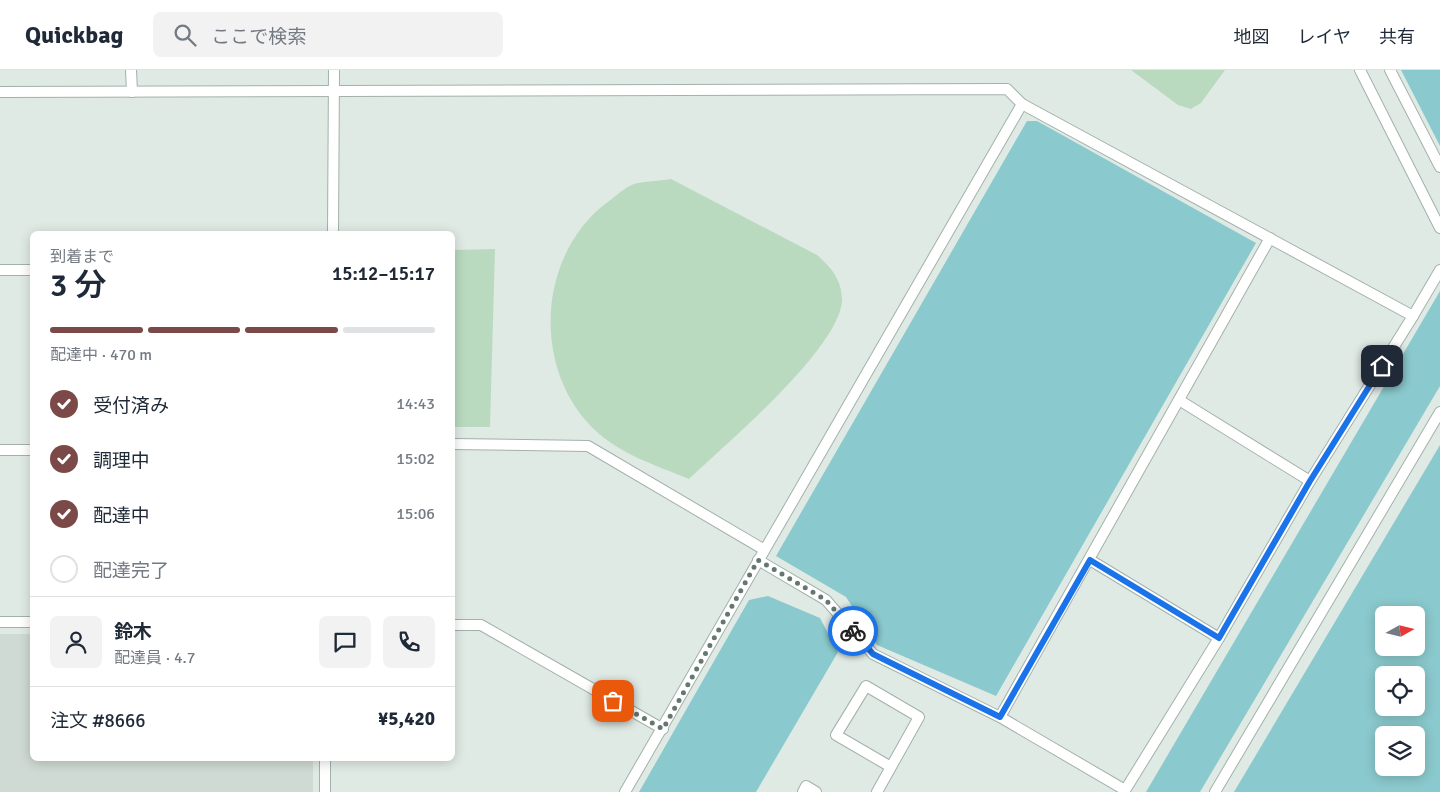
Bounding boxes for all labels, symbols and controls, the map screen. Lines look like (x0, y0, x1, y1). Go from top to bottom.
search box (153, 12, 503, 57)
text: Quickbag (25, 20, 123, 50)
icon: search (171, 21, 199, 49)
text: ここで検索 (211, 25, 306, 49)
text: 地図 (1234, 26, 1270, 48)
text: レイヤ (1298, 26, 1351, 48)
text: 共有 (1379, 26, 1415, 48)
text: 到着まで (50, 247, 114, 267)
text: 15:12–15:17 (332, 262, 435, 286)
text: 3 分 (50, 266, 106, 305)
text: 配達中 · 470 m (50, 345, 152, 365)
pin (1361, 345, 1403, 387)
icon: home (1368, 352, 1396, 380)
icon: check (50, 390, 78, 418)
text: 受付済み (93, 394, 169, 418)
text: 14:43 (396, 394, 435, 414)
icon: check (50, 445, 78, 473)
text: 調理中 (93, 449, 150, 473)
text: 15:02 (396, 449, 435, 469)
icon: check (50, 500, 78, 528)
text: 配達中 (93, 504, 150, 528)
text: 15:06 (396, 504, 435, 524)
text: 配達完了 (93, 559, 169, 583)
courier (828, 606, 878, 656)
north arrow (1375, 606, 1425, 656)
map controls (1375, 606, 1425, 776)
button: person (50, 616, 102, 668)
button: chat (319, 616, 371, 668)
button: phone (383, 616, 435, 668)
icon: bike (839, 617, 867, 645)
text: 鈴木 (114, 620, 152, 644)
text: 配達員 · 4.7 (114, 648, 195, 668)
button: locate (1375, 666, 1425, 716)
pin (592, 680, 634, 722)
icon: bag (599, 687, 627, 715)
text: ¥5,420 (378, 707, 435, 731)
text: 注文 #8666 (50, 709, 145, 733)
button: layers (1375, 726, 1425, 776)

